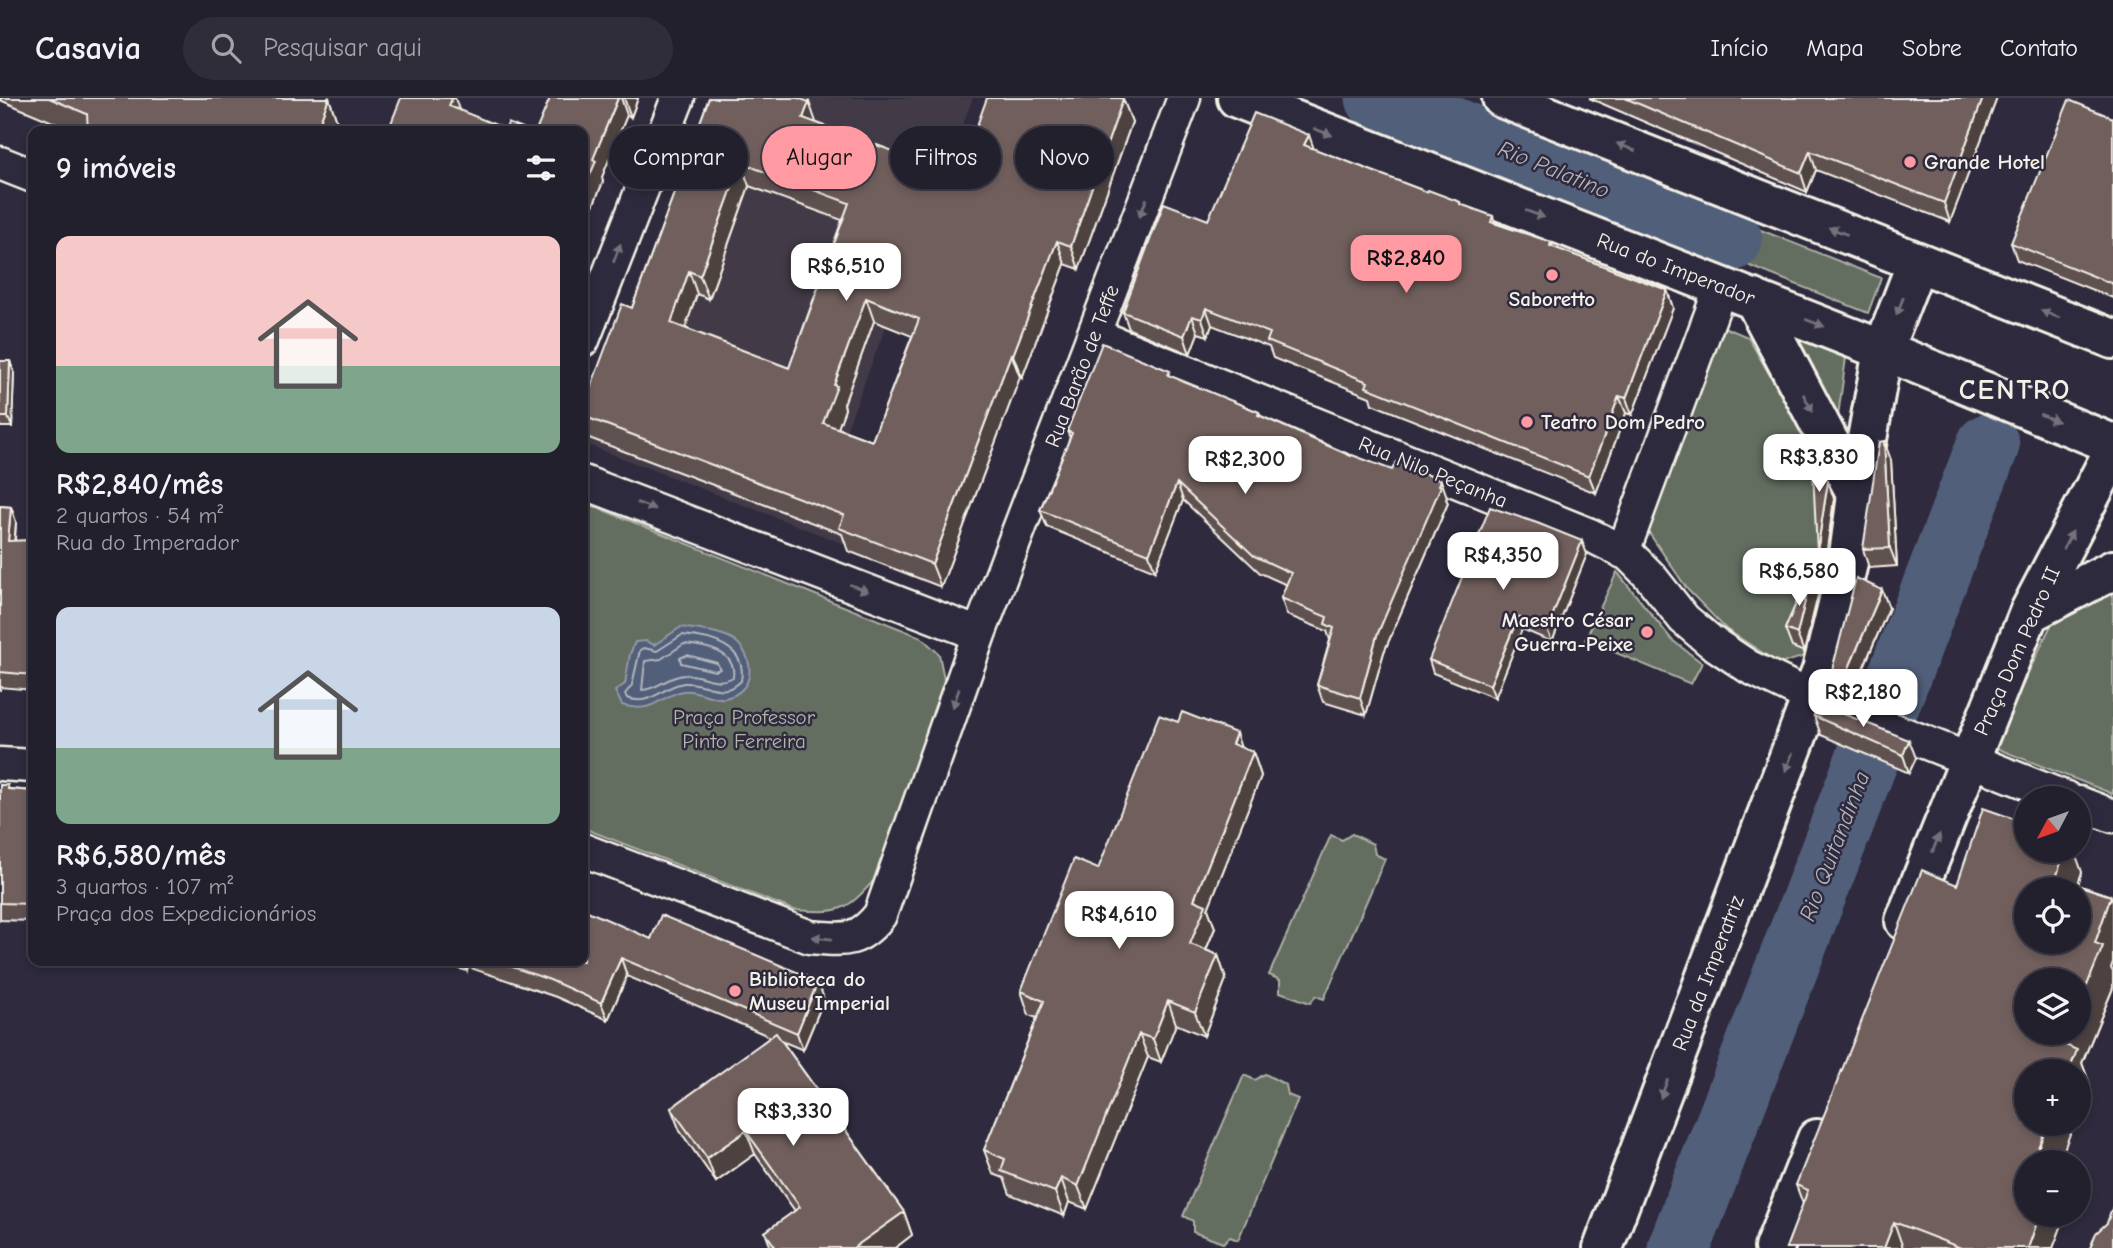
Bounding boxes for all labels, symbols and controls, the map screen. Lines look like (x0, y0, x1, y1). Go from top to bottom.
search box (183, 17, 673, 80)
text: Casavia (35, 29, 141, 67)
icon: search (207, 29, 245, 67)
text: Pesquisar aqui (263, 33, 422, 63)
text: Início (1710, 34, 1768, 62)
text: Mapa (1806, 34, 1864, 62)
text: Sobre (1902, 34, 1962, 62)
text: Contato (2000, 34, 2078, 62)
chip: Comprar (609, 126, 748, 189)
chip: Alugar (762, 126, 876, 189)
chip: Filtros (890, 126, 1001, 189)
chip: Novo (1015, 126, 1114, 189)
one-way arrow (1313, 126, 1334, 137)
water label: Rio Palatino (1494, 135, 1613, 204)
one-way arrow (1616, 142, 1637, 153)
icon: filters (522, 149, 560, 187)
place label: Grande Hotel (1924, 150, 2045, 174)
text: 9 imóveis (56, 151, 176, 186)
marker: Grande Hotel (1902, 154, 1918, 170)
one-way arrow (1137, 197, 1148, 218)
one-way arrow (1524, 209, 1545, 220)
one-way arrow (1827, 225, 1848, 236)
street label: Rua do Imperador (1594, 228, 1759, 310)
pin: R$2,840 (1341, 236, 1471, 295)
one-way arrow (611, 243, 622, 264)
pin: R$6,510 (781, 244, 911, 303)
text: R$2,840 (1367, 244, 1445, 271)
text: R$6,510 (807, 252, 885, 279)
marker: Saboretto (1544, 267, 1560, 283)
icon: home (245, 281, 371, 407)
street label: Rua Barão de Teffe (1040, 281, 1124, 451)
place label: Saboretto (1509, 287, 1595, 311)
one-way arrow (1895, 296, 1906, 317)
one-way arrow (2039, 309, 2060, 320)
one-way arrow (1805, 318, 1826, 329)
district label: CENTRO (1959, 374, 2071, 406)
one-way arrow (1802, 393, 1814, 413)
place label: Teatro Dom Pedro (1541, 410, 1705, 434)
one-way arrow (2039, 412, 2059, 424)
marker: Teatro Dom Pedro (1519, 414, 1535, 430)
street label: Rua Nilo Peçanha (1355, 431, 1511, 513)
pin: R$3,830 (1754, 434, 1884, 494)
pin: R$2,300 (1180, 436, 1310, 496)
text: R$3,830 (1779, 443, 1859, 470)
text: R$2,300 (1205, 445, 1285, 472)
text: R$2,840/mês (56, 467, 223, 502)
one-way arrow (636, 501, 657, 512)
text: 2 quartos · 54 m² (56, 502, 223, 529)
text: Rua do Imperador (56, 529, 239, 556)
one-way arrow (2061, 530, 2073, 550)
pin: R$4,350 (1438, 532, 1568, 592)
text: R$4,350 (1463, 541, 1543, 568)
pin: R$6,580 (1734, 548, 1864, 608)
text: R$6,580 (1759, 557, 1839, 584)
street label: Praça Dom Pedro II (1969, 563, 2065, 739)
one-way arrow (848, 582, 869, 593)
place label: Maestro César Guerra-Peixe (1502, 608, 1634, 656)
marker: Maestro César Guerra-Peixe (1639, 624, 1655, 640)
icon: home (245, 652, 371, 778)
pin: R$2,180 (1798, 670, 1928, 729)
text: R$2,180 (1824, 678, 1902, 705)
one-way arrow (950, 688, 961, 709)
park label: Praça Professor Pinto Ferreira (673, 705, 816, 753)
one-way arrow (1783, 751, 1794, 772)
water label: Rio Quitandinha (1794, 767, 1875, 925)
north arrow (2014, 786, 2091, 863)
map controls (2014, 786, 2091, 1227)
one-way arrow (1930, 833, 1941, 854)
text: R$6,580/mês (56, 838, 226, 873)
text: 3 quartos · 107 m² (56, 873, 233, 900)
button: locate (2014, 877, 2091, 954)
pin: R$4,610 (1054, 892, 1184, 951)
street label: Rua da Imperatriz (1667, 892, 1749, 1054)
text: Praça dos Expedicionários (56, 900, 316, 927)
text: R$4,610 (1081, 900, 1157, 927)
one-way arrow (810, 932, 832, 943)
place label: Biblioteca do Museu Imperial (749, 967, 890, 1015)
button: layers (2014, 968, 2091, 1045)
marker: Biblioteca do Museu Imperial (727, 983, 743, 999)
button: + (2014, 1059, 2091, 1136)
one-way arrow (1658, 1078, 1669, 1099)
pin: R$3,330 (728, 1088, 858, 1148)
text: R$3,330 (754, 1097, 832, 1124)
button: − (2014, 1150, 2091, 1227)

